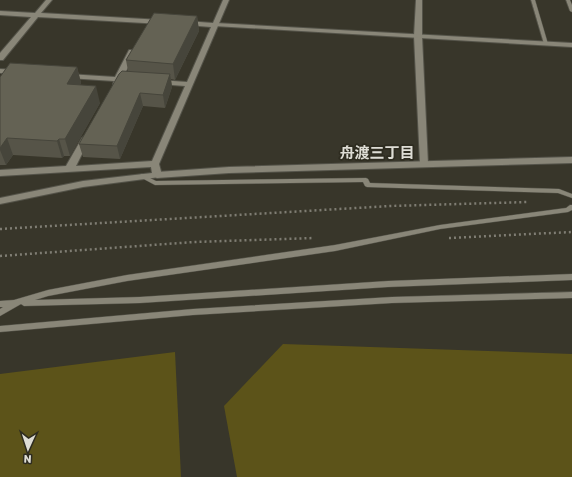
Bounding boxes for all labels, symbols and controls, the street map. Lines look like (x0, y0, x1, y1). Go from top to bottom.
district label: 舟渡三丁目 (339, 144, 415, 162)
north arrow (8, 429, 48, 469)
text: N (23, 452, 32, 465)

